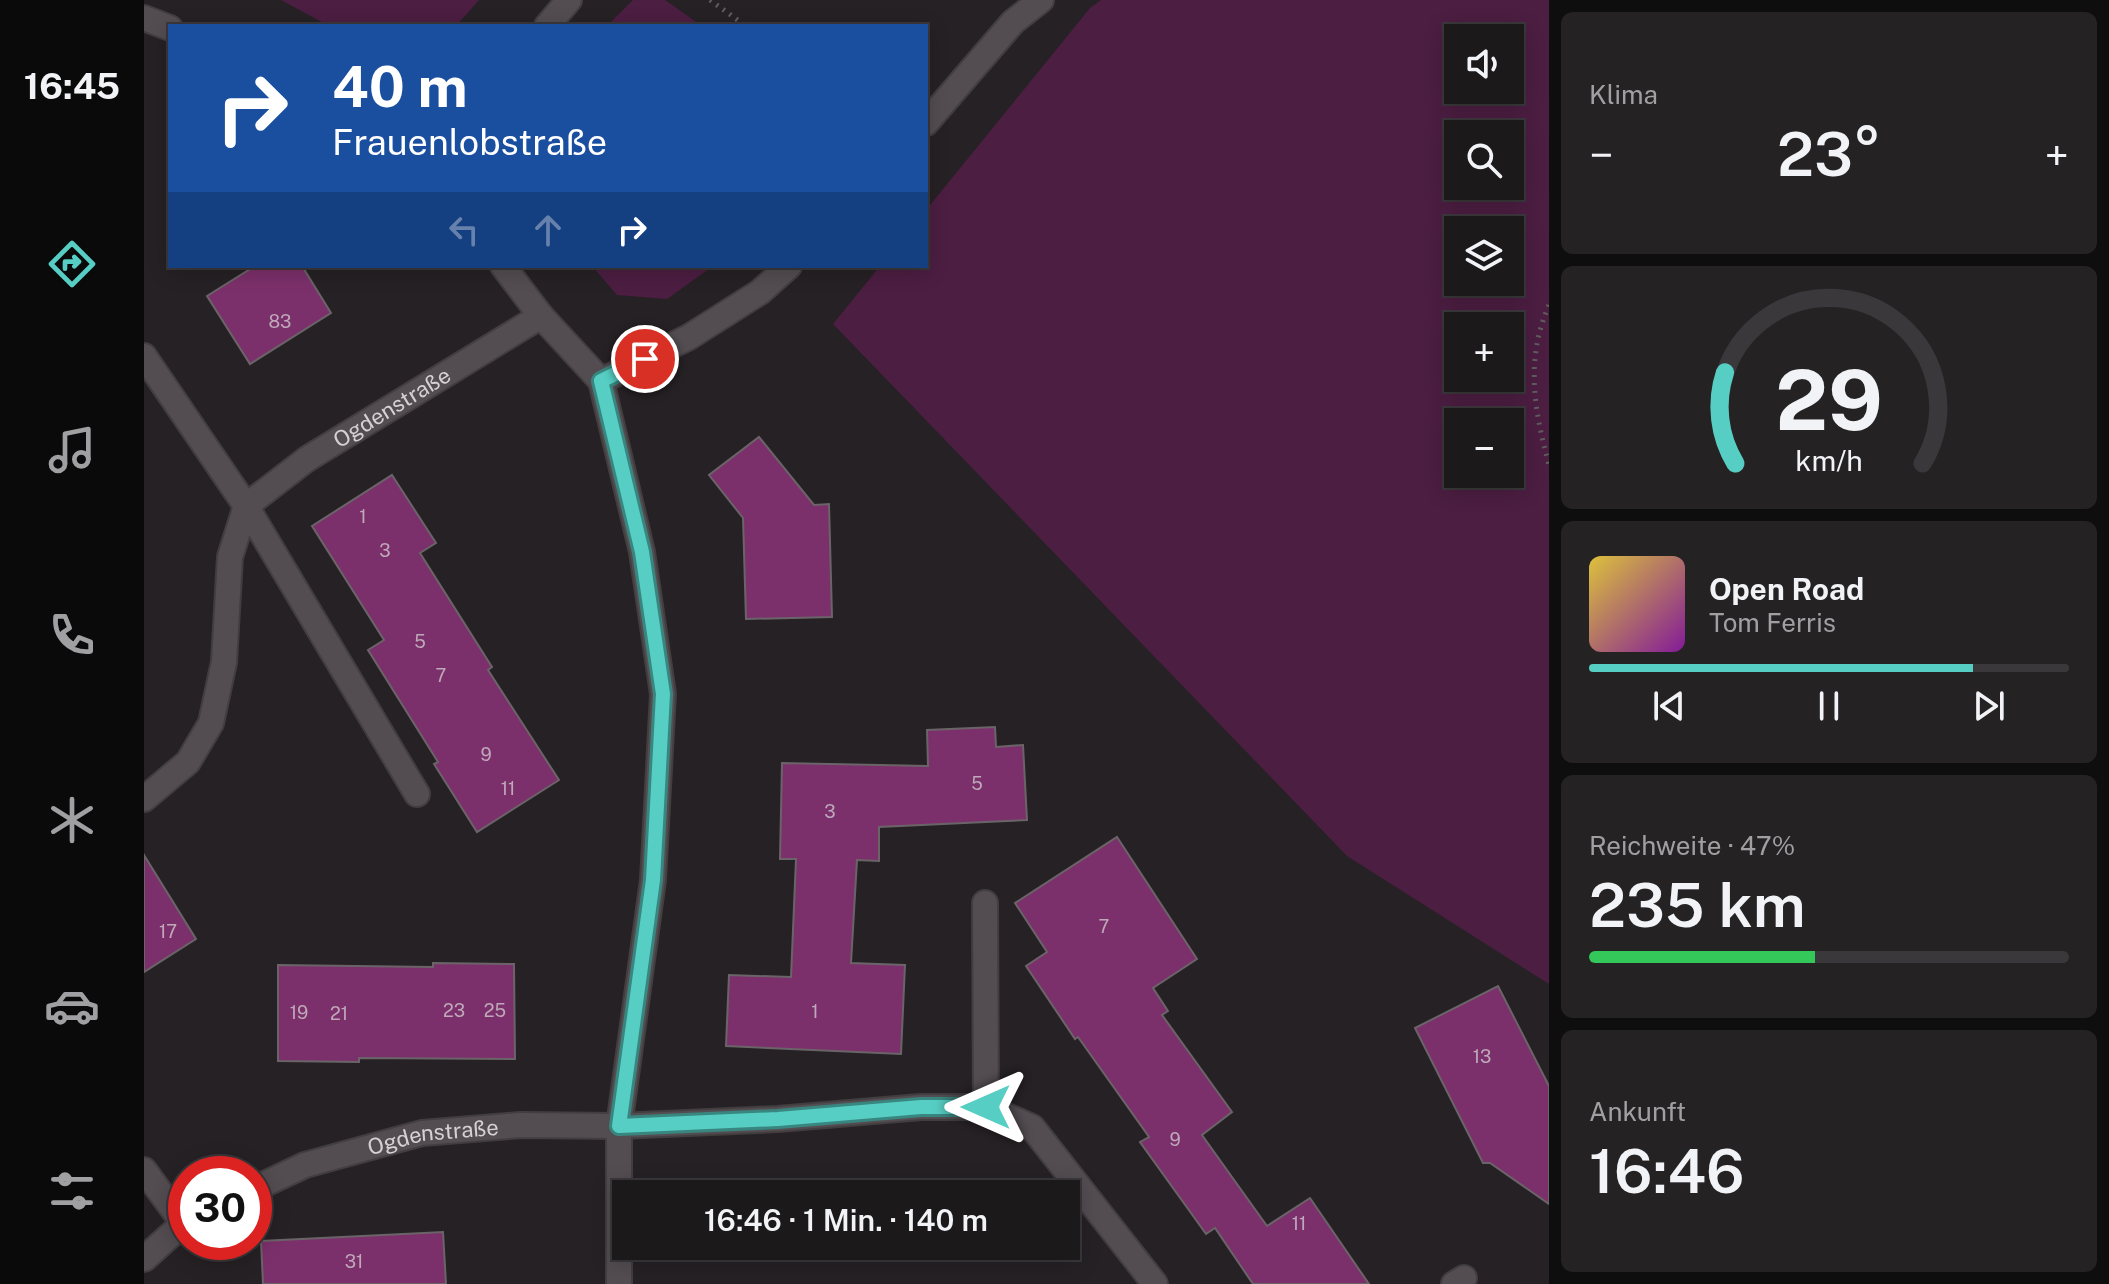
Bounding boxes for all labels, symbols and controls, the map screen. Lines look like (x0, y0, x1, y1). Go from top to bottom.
map controls (1444, 24, 1524, 488)
button: sound (1444, 24, 1524, 104)
text: 40 m (332, 54, 468, 120)
icon: right (200, 56, 304, 160)
text: 16:45 (24, 65, 120, 107)
text: Klima (1589, 79, 1658, 110)
text: 23° (1777, 119, 1881, 190)
button: search (1444, 120, 1524, 200)
text: Frauenlobstraße (332, 121, 607, 163)
text: − (1589, 129, 1613, 181)
text: + (2045, 129, 2069, 181)
icon: left (442, 208, 486, 252)
icon: ahead (526, 208, 570, 252)
icon: right (610, 208, 654, 252)
button: layers (1444, 216, 1524, 296)
icon: directions (44, 236, 100, 292)
house number: 83 (269, 311, 291, 332)
button: + (1444, 312, 1524, 392)
pin (611, 325, 679, 393)
icon: arrive (623, 337, 667, 381)
text: 29 (1775, 350, 1883, 448)
street label: Ogdenstraße (328, 362, 455, 453)
button: − (1444, 408, 1524, 488)
icon: music (44, 422, 100, 478)
text: km/h (1795, 444, 1863, 477)
house number: 1 (359, 506, 367, 527)
house number: 3 (379, 540, 391, 561)
text: Open Road (1709, 571, 1864, 607)
icon: phone (44, 607, 100, 663)
text: Tom Ferris (1709, 607, 1836, 638)
house number: 5 (414, 631, 426, 652)
house number: 7 (436, 665, 446, 686)
icon: previous (1647, 684, 1691, 728)
icon: pause (1807, 684, 1851, 728)
icon: next (1967, 684, 2011, 728)
house number: 9 (480, 744, 492, 765)
house number: 5 (971, 773, 983, 794)
house number: 11 (501, 778, 515, 799)
icon: climate (44, 792, 100, 848)
house number: 3 (824, 801, 836, 822)
text: Reichweite · 47% (1589, 830, 1795, 861)
text: 235 km (1589, 870, 1806, 941)
house number: 7 (1099, 916, 1109, 937)
house number: 17 (159, 921, 177, 942)
icon: car (44, 978, 100, 1034)
house number: 23 (443, 1000, 465, 1021)
house number: 25 (484, 1000, 506, 1021)
house number: 1 (811, 1001, 819, 1022)
house number: 19 (290, 1002, 308, 1023)
house number: 21 (330, 1003, 348, 1024)
house number: 13 (1473, 1046, 1491, 1067)
position arrow (944, 1065, 1028, 1149)
text: Ankunft (1589, 1096, 1686, 1127)
street label: Ogdenstraße (364, 1114, 500, 1160)
house number: 9 (1169, 1129, 1181, 1150)
text: 16:46 (1589, 1136, 1745, 1207)
speed limit sign: 30 (168, 1156, 272, 1260)
icon: filters (44, 1163, 100, 1219)
text: 16:46 · 1 Min. · 140 m (704, 1202, 988, 1238)
house number: 11 (1292, 1213, 1306, 1234)
house number: 31 (345, 1251, 363, 1272)

